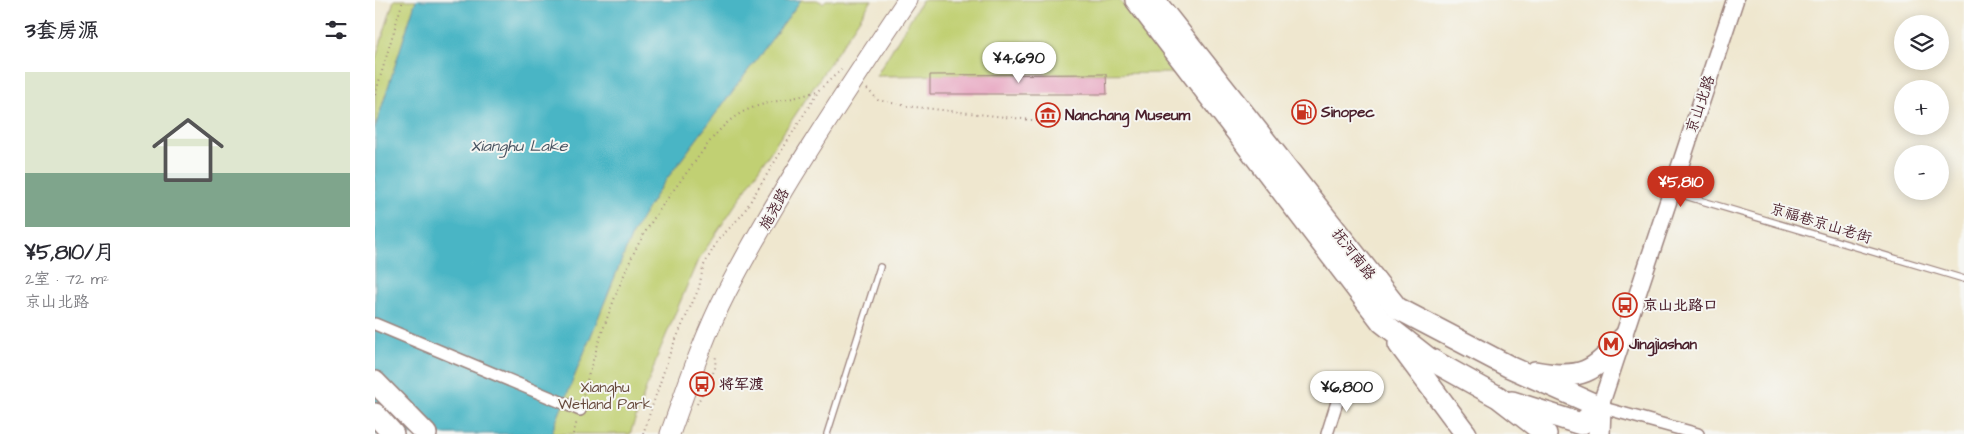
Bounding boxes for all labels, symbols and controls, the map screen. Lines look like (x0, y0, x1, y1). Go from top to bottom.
map controls (1894, 15, 1949, 200)
button: layers (1894, 15, 1949, 70)
text: 3套房源 (25, 16, 99, 45)
icon: filters (322, 16, 350, 44)
pin: ¥4,690 (978, 42, 1060, 84)
text: ¥4,690 (993, 47, 1045, 69)
street label: 京山北路 (1681, 72, 1720, 136)
button: + (1894, 80, 1949, 135)
fuel station icon: Sinopec (1291, 99, 1317, 125)
museum icon: Nanchang Museum (1035, 102, 1061, 128)
place label: Sinopec (1320, 102, 1375, 123)
icon: home (143, 105, 233, 195)
place label: Nanchang Museum (1065, 105, 1191, 128)
water label: Xianghu Lake (471, 135, 569, 158)
button: − (1894, 145, 1949, 200)
pin: ¥5,810 (1640, 166, 1722, 208)
text: ¥5,810 (1658, 171, 1704, 193)
street label: 施尧路 (754, 184, 795, 234)
street label: 京福巷京山老街 (1768, 198, 1874, 249)
street label: 抚河南路 (1327, 224, 1380, 284)
text: ¥5,810/月 (25, 238, 115, 267)
text: 2室 · 72 m² (25, 268, 109, 290)
text: 京山北路 (25, 291, 89, 313)
bus stop icon: 京山北路口 (1612, 292, 1638, 318)
place label: 京山北路口 (1643, 295, 1718, 316)
metro station icon: Jingjiashan (1598, 331, 1624, 357)
place label: Jingjiashan (1628, 334, 1698, 357)
pin: ¥6,800 (1306, 370, 1388, 413)
bus stop icon: 将军渡 (689, 371, 715, 397)
place label: 将军渡 (719, 374, 764, 395)
text: ¥6,800 (1321, 376, 1373, 398)
park label: Xianghu Wetland Park (558, 377, 652, 415)

